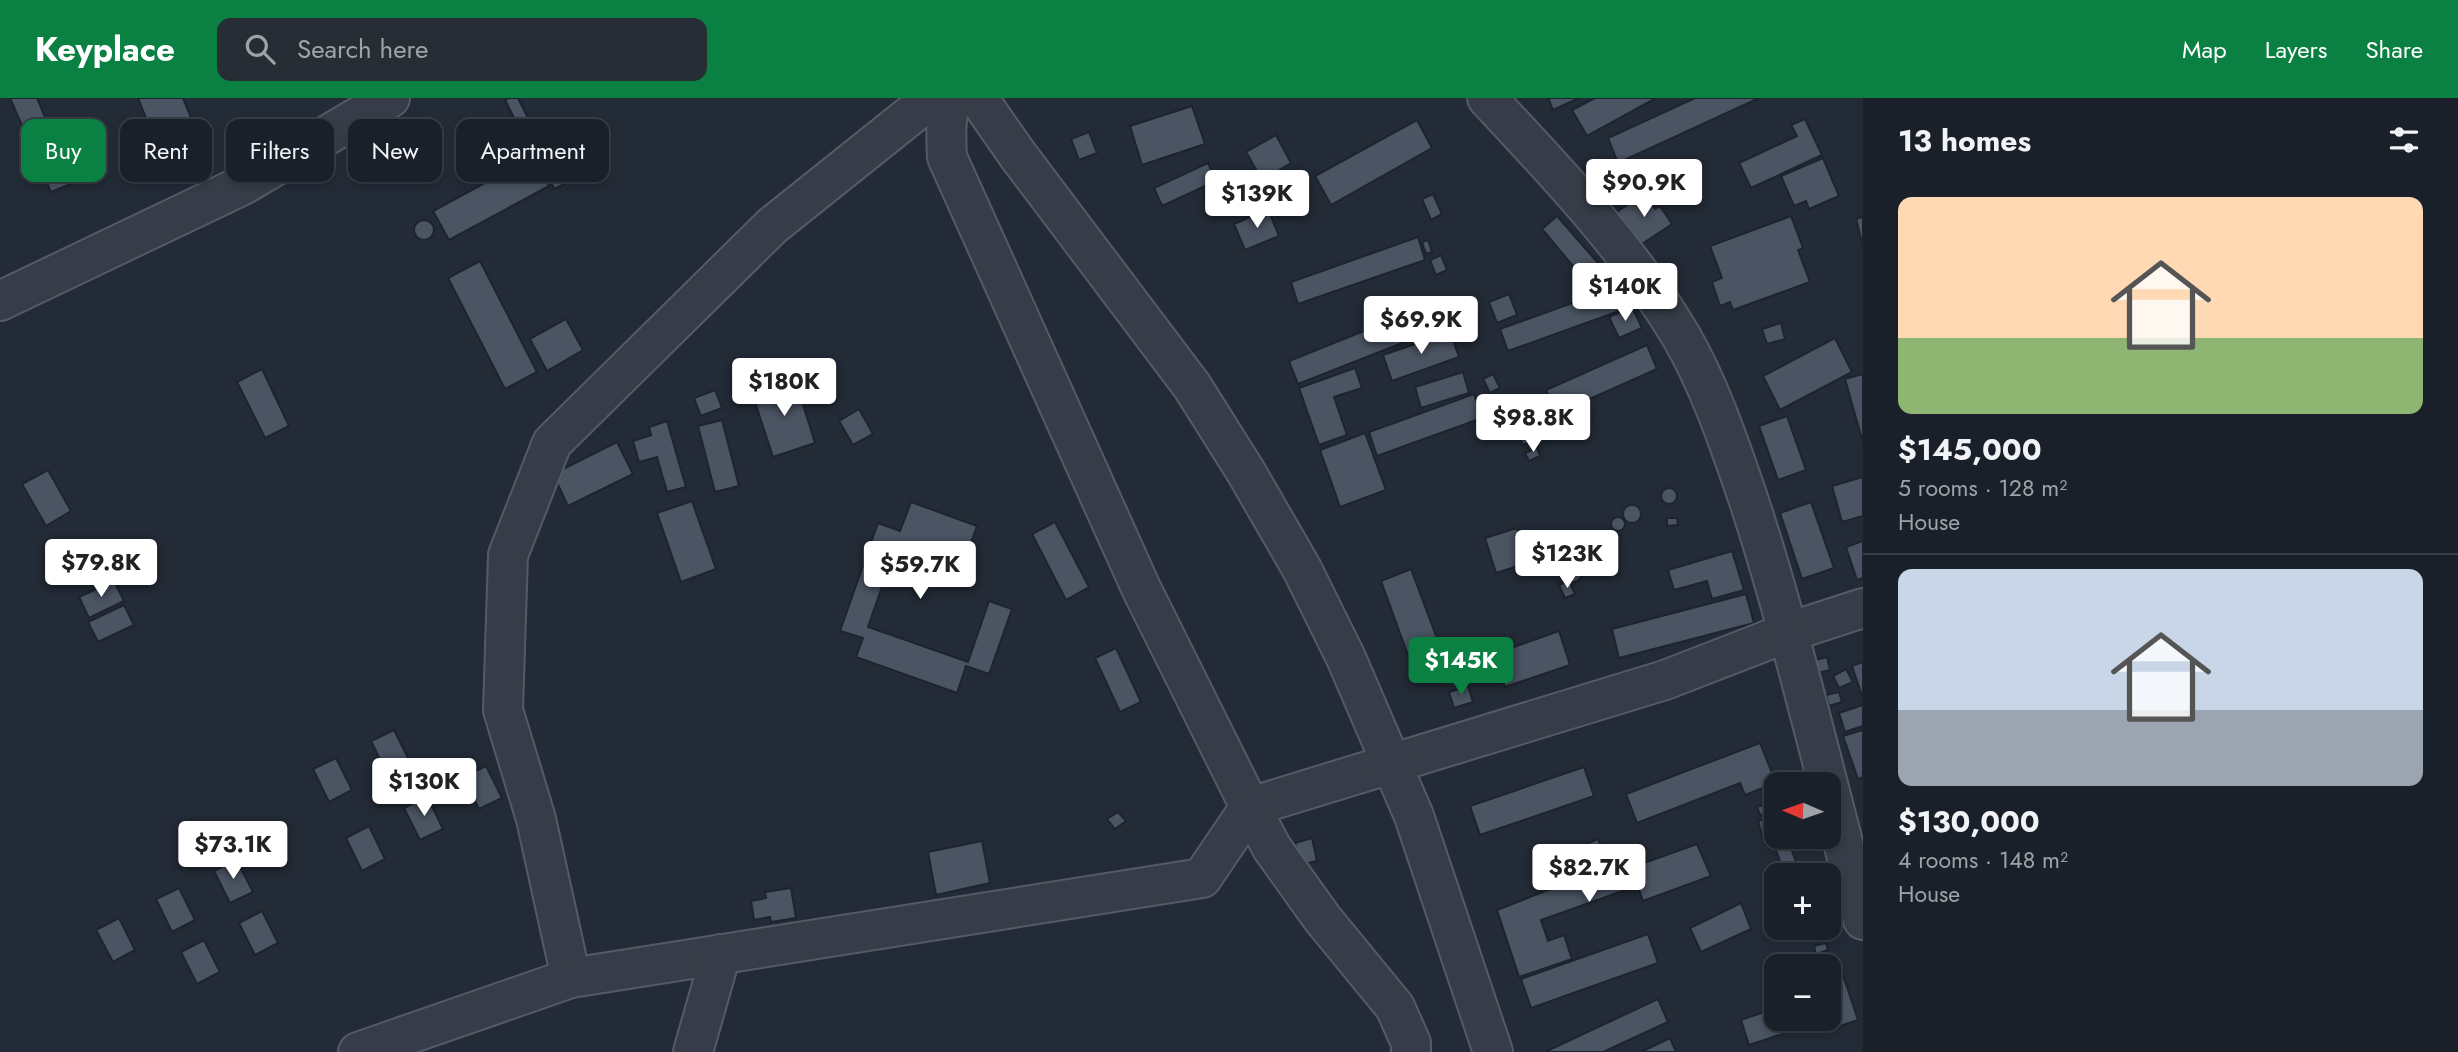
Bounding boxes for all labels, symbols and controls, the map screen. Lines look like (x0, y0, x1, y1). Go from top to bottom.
search box (217, 18, 707, 81)
text: Keyplace (35, 26, 175, 73)
icon: search (241, 30, 279, 68)
text: Search here (297, 30, 428, 68)
text: Map (2182, 32, 2227, 67)
text: Layers (2265, 32, 2327, 67)
text: Share (2365, 32, 2423, 67)
chip: Buy (21, 119, 106, 182)
chip: Rent (120, 119, 212, 182)
chip: Filters (226, 119, 334, 182)
chip: New (348, 119, 442, 182)
chip: Apartment (456, 119, 609, 182)
text: 13 homes (1898, 119, 2031, 162)
icon: filters (2385, 121, 2423, 159)
pin: $90.9K (1587, 159, 1701, 219)
text: $90.9K (1602, 165, 1686, 199)
pin: $139K (1208, 170, 1306, 230)
text: $139K (1221, 176, 1293, 210)
icon: home (2098, 242, 2224, 368)
pin: $140K (1576, 264, 1674, 323)
text: $140K (1588, 269, 1662, 303)
pin: $69.9K (1364, 296, 1478, 356)
text: $69.9K (1380, 302, 1462, 336)
pin: $180K (735, 358, 833, 418)
text: $180K (748, 364, 820, 398)
pin: $98.8K (1476, 394, 1590, 454)
text: $98.8K (1492, 400, 1574, 434)
text: $145,000 (1898, 428, 2042, 471)
text: 5 rooms · 128 m² (1898, 471, 2067, 505)
text: House (1898, 505, 1960, 539)
pin: $123K (1518, 531, 1616, 590)
text: $123K (1531, 536, 1603, 570)
pin: $79.8K (44, 540, 158, 599)
pin: $59.7K (863, 542, 977, 601)
text: $79.8K (61, 545, 141, 579)
text: $59.7K (880, 547, 960, 581)
icon: home (2098, 614, 2224, 740)
pin: $145K (1412, 638, 1510, 697)
text: $145K (1425, 643, 1497, 677)
pin: $130K (375, 758, 473, 818)
text: $130K (388, 764, 460, 798)
north arrow (1764, 772, 1841, 849)
map controls (1764, 772, 1841, 1031)
text: $130,000 (1898, 800, 2040, 843)
pin: $73.1K (176, 822, 290, 881)
text: $73.1K (194, 827, 272, 861)
text: 4 rooms · 148 m² (1898, 843, 2068, 877)
pin: $82.7K (1532, 844, 1646, 904)
text: $82.7K (1548, 850, 1630, 884)
button: + (1764, 863, 1841, 940)
text: House (1898, 877, 1960, 911)
button: − (1764, 954, 1841, 1031)

